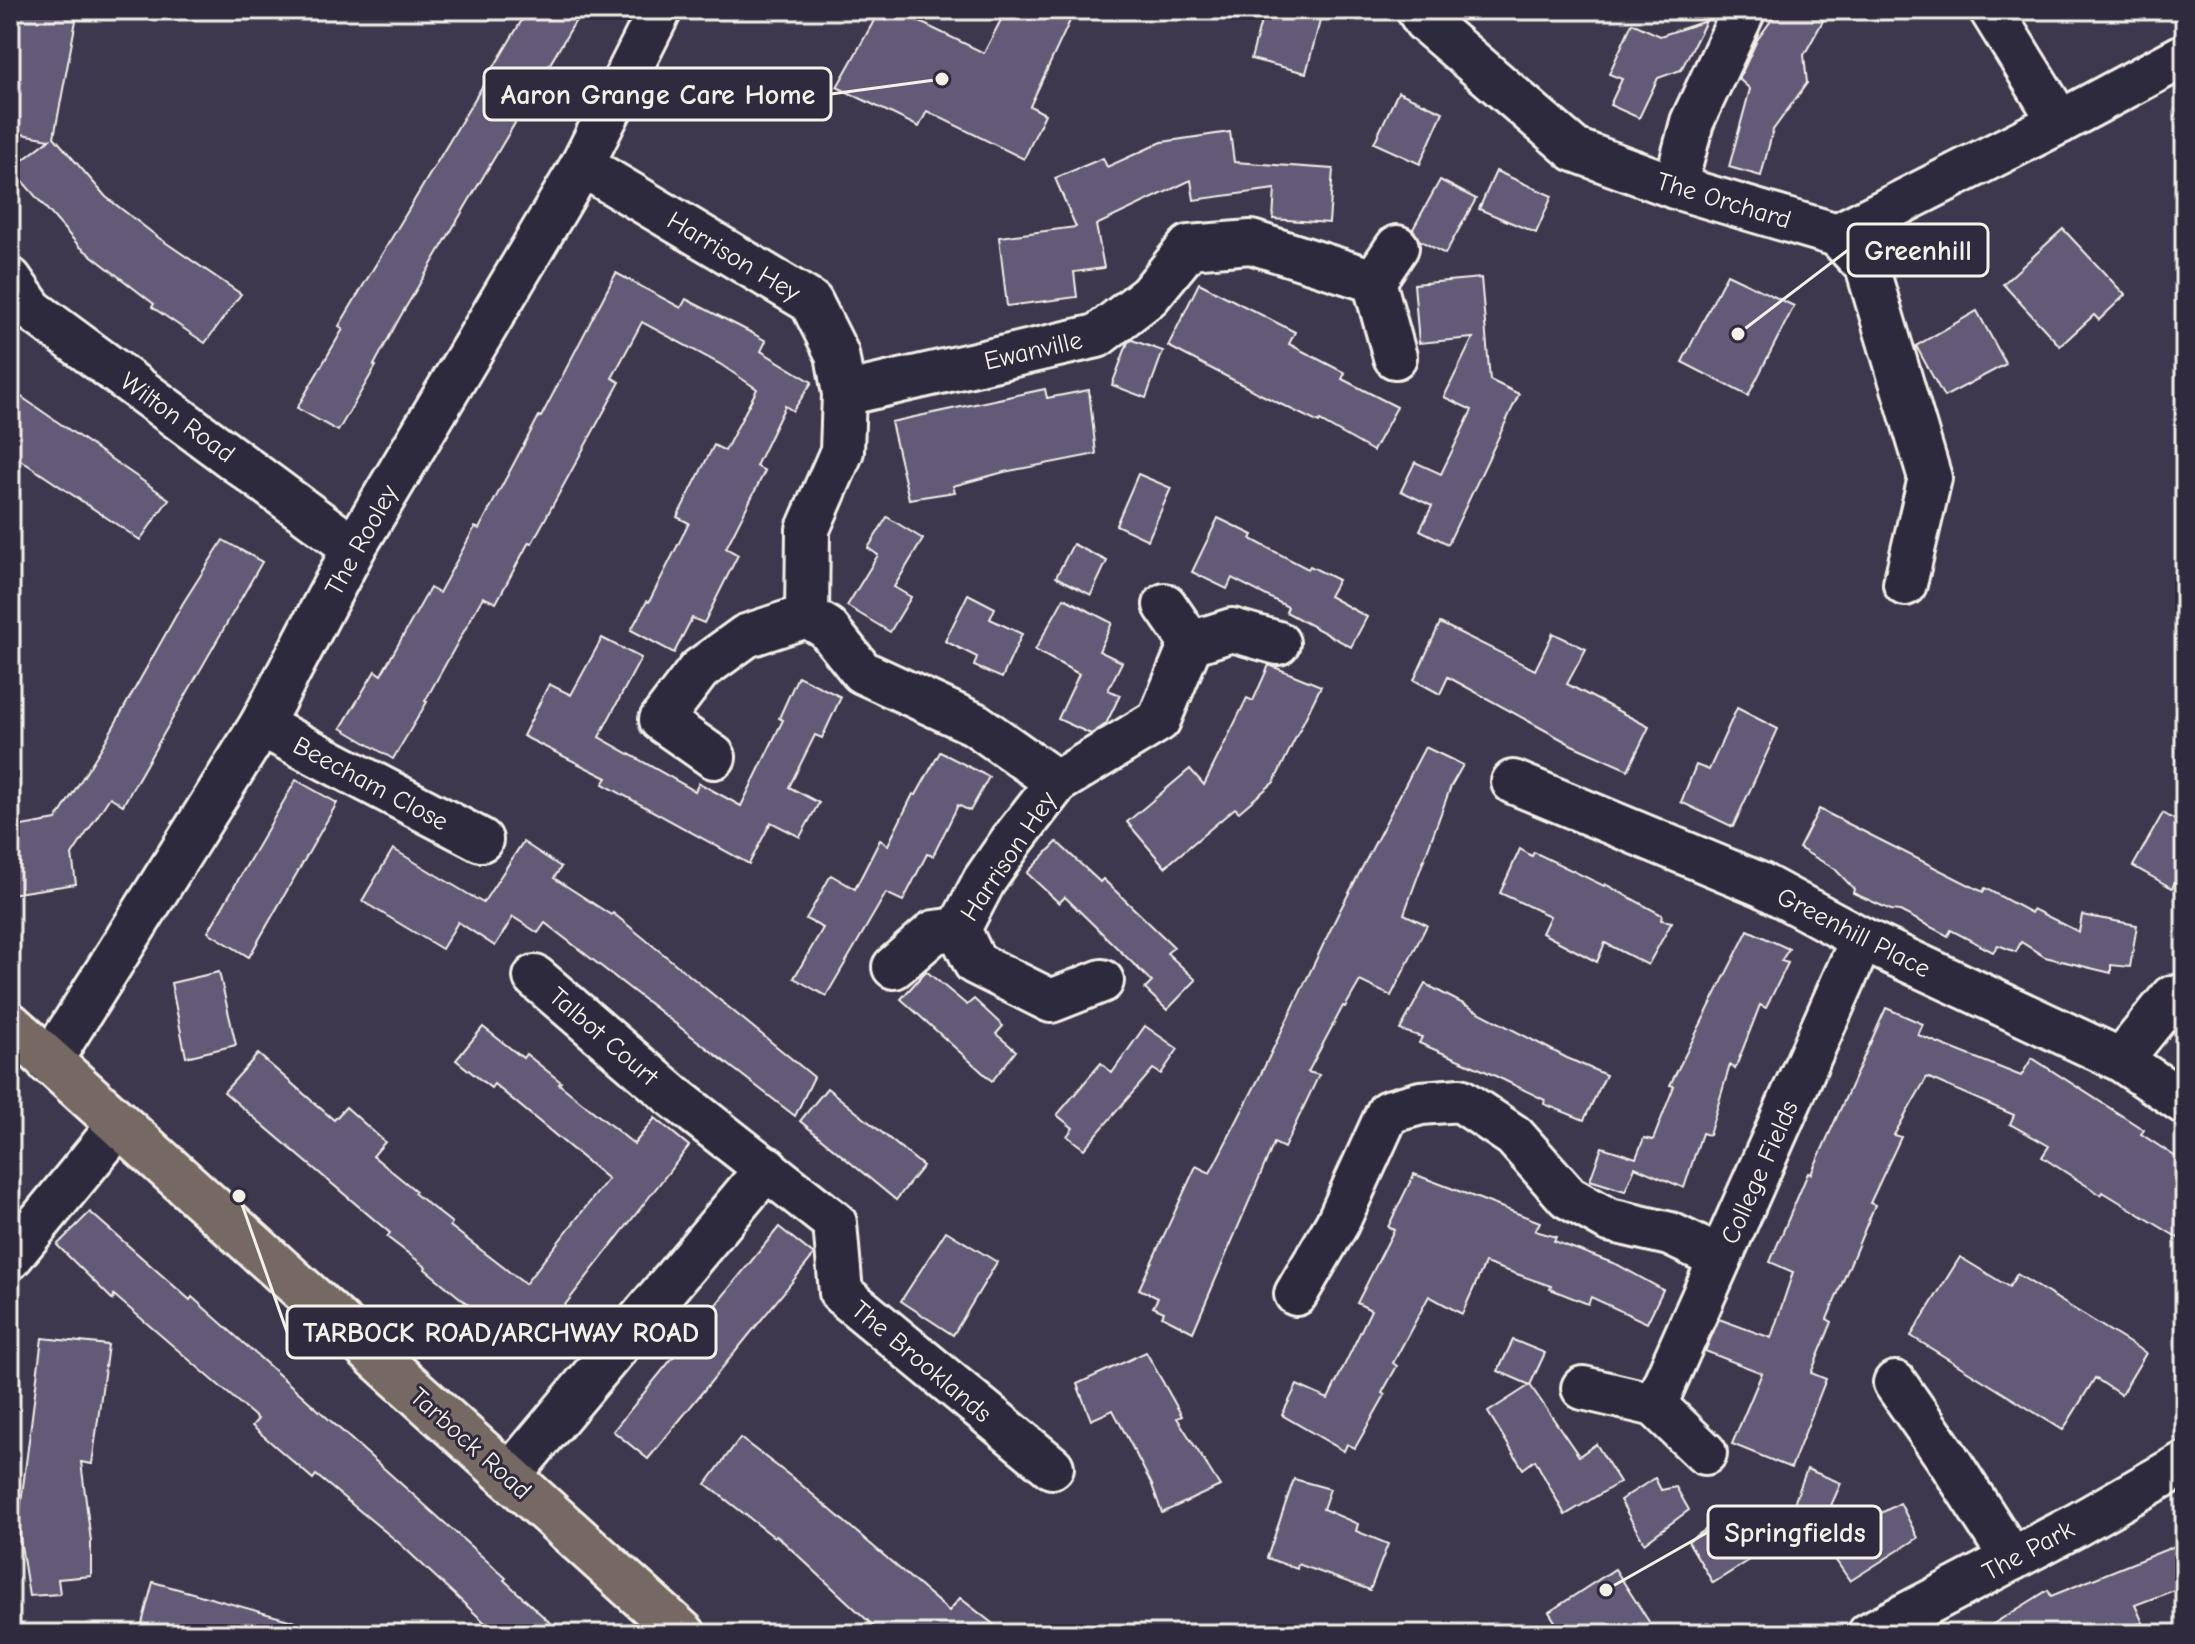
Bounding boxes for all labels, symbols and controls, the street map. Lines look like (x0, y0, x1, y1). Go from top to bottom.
callout: Aaron Grange Care Home (484, 68, 831, 120)
text: Aaron Grange Care Home (501, 79, 816, 111)
street label: The Orchard (1653, 166, 1794, 236)
street label: Harrison Hey (662, 205, 806, 308)
callout: Greenhill (1848, 224, 1988, 276)
text: Greenhill (1864, 235, 1972, 267)
street label: Ewanville (981, 325, 1085, 377)
street label: Wilton Road (114, 366, 240, 469)
street label: The Rooley (319, 479, 405, 601)
street label: Beecham Close (288, 730, 453, 837)
street label: Harrison Hey (955, 786, 1063, 927)
street label: Greenhill Place (1772, 881, 1935, 984)
street label: Talbot Court (543, 981, 665, 1093)
street label: College Fields (1715, 1096, 1805, 1249)
street label: The Brooklands (845, 1295, 997, 1429)
callout: TARBOCK ROAD/ARCHWAY ROAD (287, 1306, 716, 1358)
text: TARBOCK ROAD/ARCHWAY ROAD (303, 1317, 699, 1349)
street label: Tarbock Road (404, 1382, 537, 1506)
callout: Springfields (1708, 1506, 1881, 1558)
street label: The Park (1978, 1514, 2080, 1587)
text: Springfields (1724, 1517, 1866, 1549)

